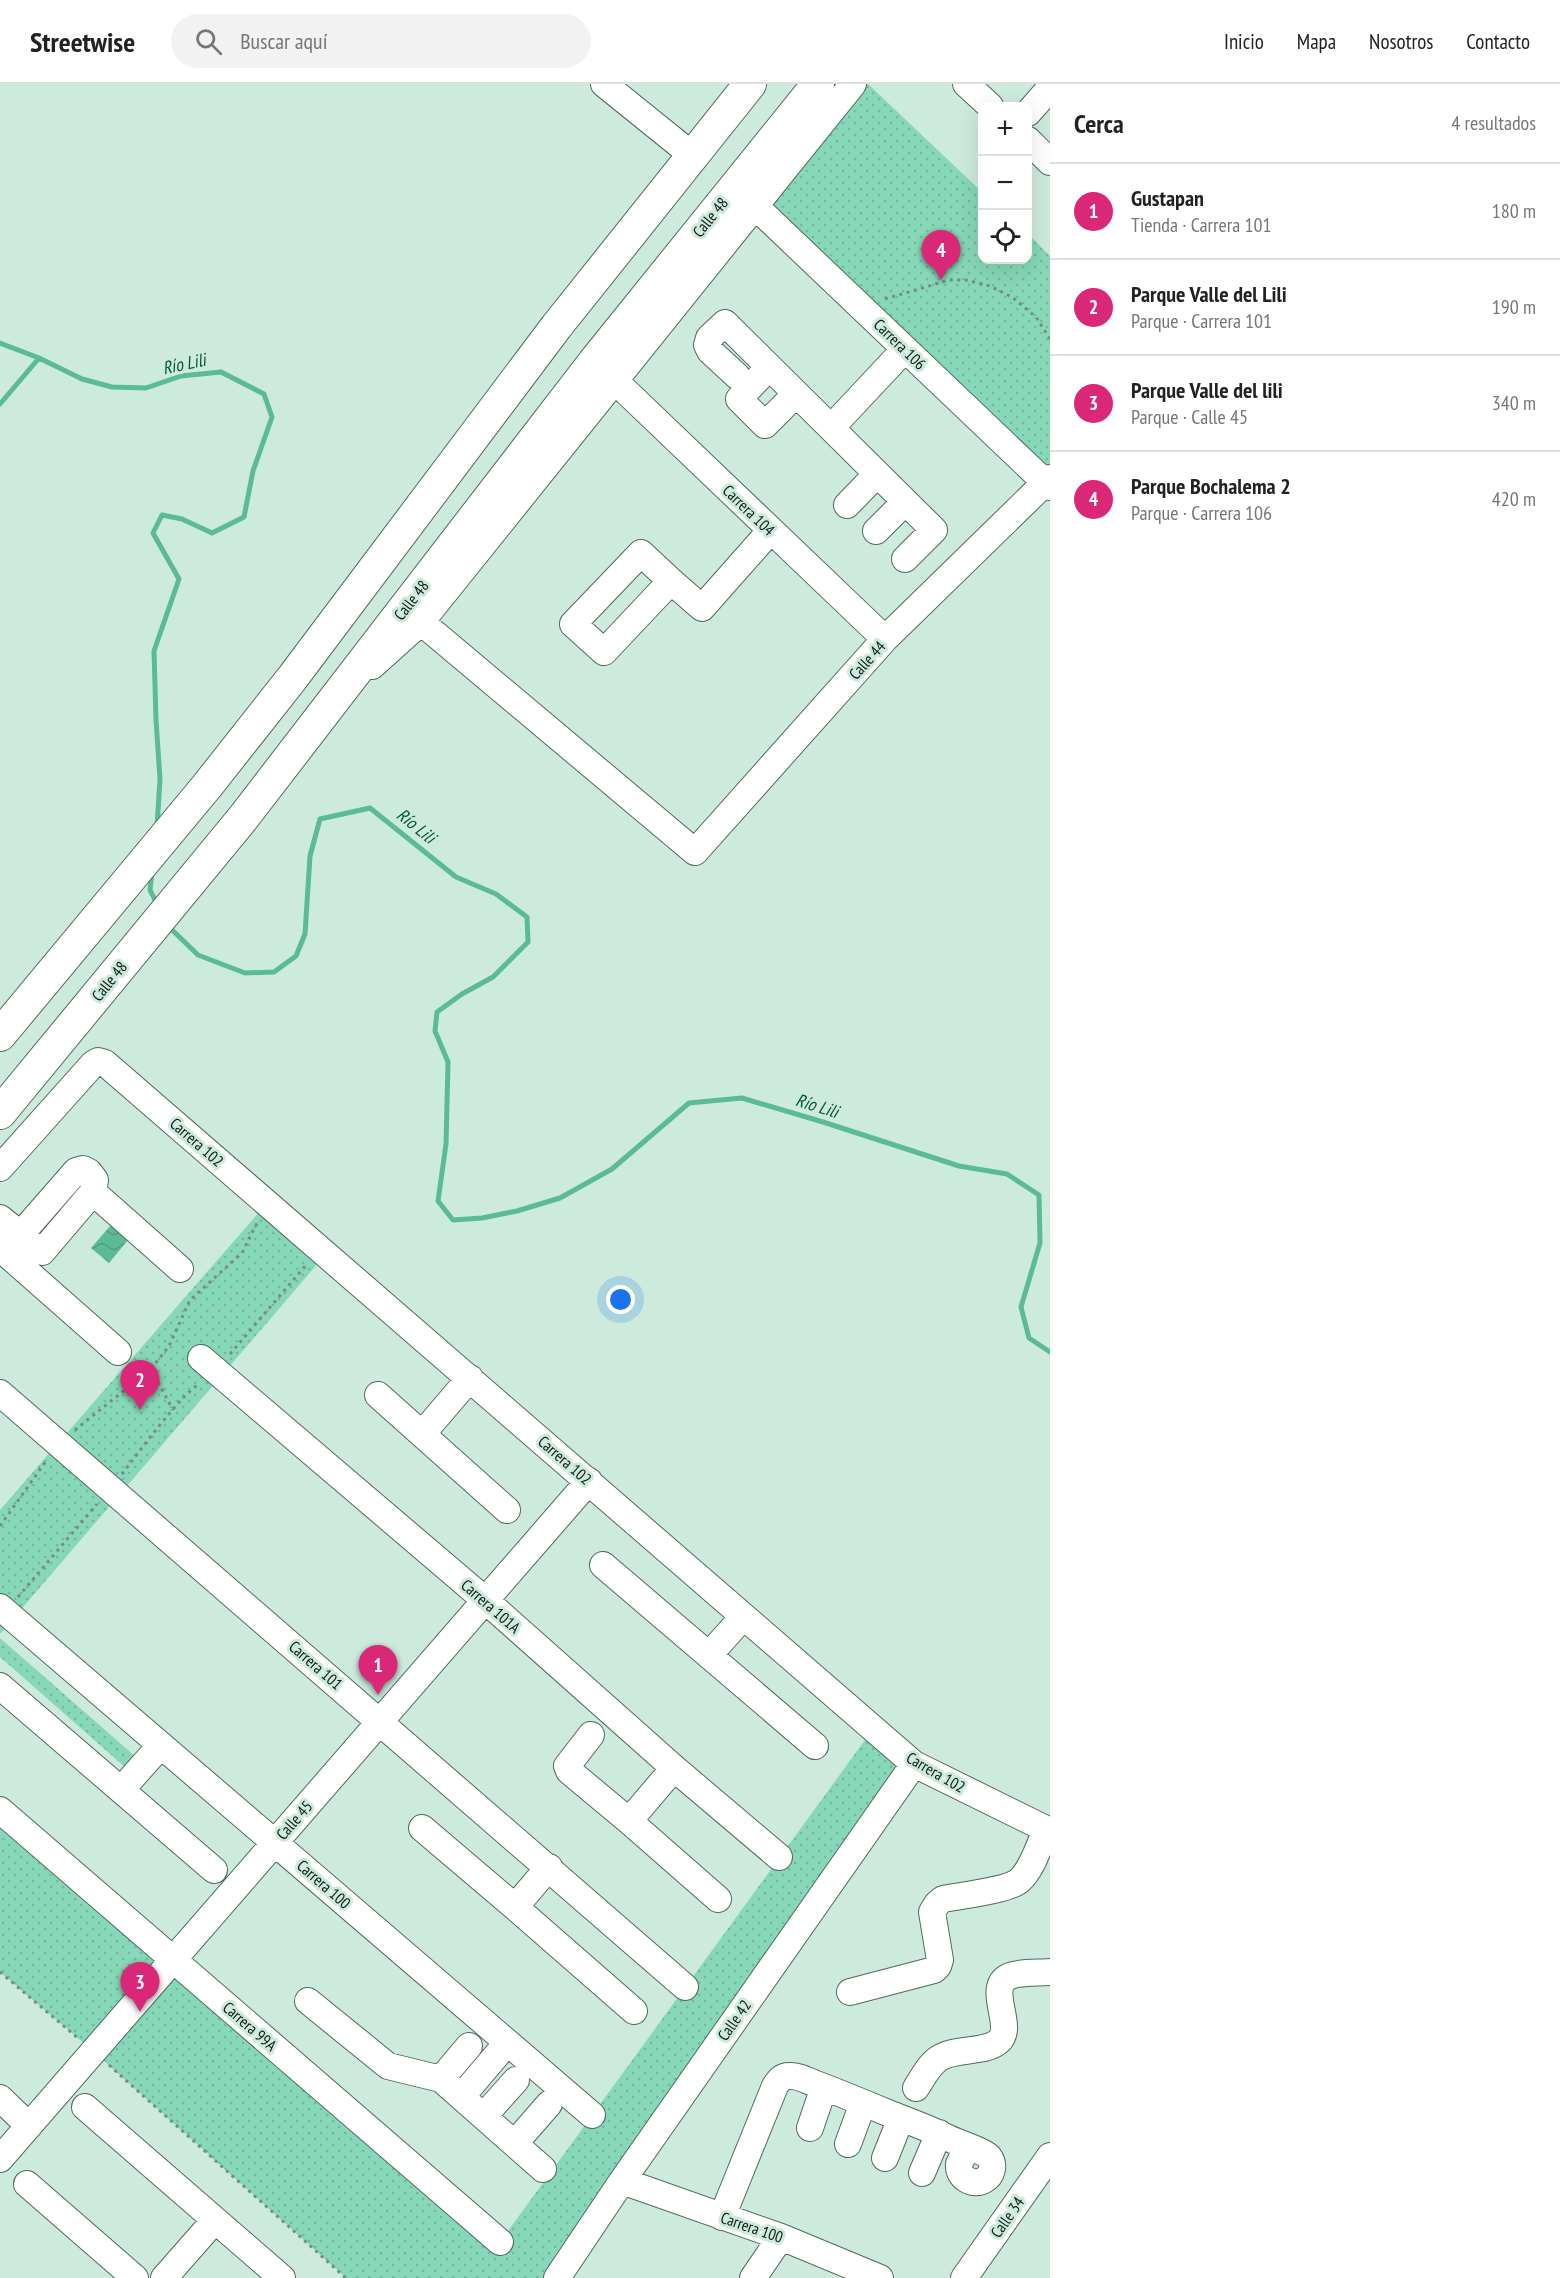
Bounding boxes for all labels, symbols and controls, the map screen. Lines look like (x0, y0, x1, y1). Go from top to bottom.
search box (171, 14, 591, 68)
text: Streetwise (30, 23, 135, 60)
icon: search (192, 25, 225, 58)
text: Buscar aquí (240, 27, 327, 55)
text: Inicio (1224, 28, 1264, 55)
text: Mapa (1297, 28, 1336, 55)
text: Nosotros (1369, 28, 1433, 55)
text: Contacto (1466, 28, 1530, 55)
map controls (978, 102, 1032, 264)
button: + (978, 102, 1032, 156)
text: Cerca (1074, 107, 1124, 140)
text: 4 resultados (1451, 110, 1536, 136)
button: − (978, 156, 1032, 210)
text: Gustapan (1131, 184, 1204, 212)
street label: Calle 48 (688, 193, 732, 241)
text: 1 (1089, 198, 1098, 224)
text: 180 m (1492, 198, 1536, 224)
button: locate (978, 210, 1032, 264)
text: Tienda · Carrera 101 (1131, 212, 1272, 238)
pin: 4 (922, 230, 960, 280)
text: Parque Valle del Lili (1131, 280, 1287, 308)
text: 2 (1089, 294, 1098, 320)
text: 190 m (1492, 294, 1536, 320)
text: Parque · Carrera 101 (1131, 308, 1272, 334)
street label: Carrera 106 (870, 314, 930, 374)
water label: Río Lili (160, 347, 210, 379)
text: Parque Valle del lili (1131, 376, 1283, 404)
text: 3 (1089, 390, 1098, 416)
text: 340 m (1492, 390, 1536, 416)
text: Parque · Calle 45 (1131, 404, 1248, 430)
text: Parque Bochalema 2 (1131, 472, 1291, 500)
street label: Carrera 104 (719, 480, 779, 540)
text: 4 (1089, 486, 1098, 512)
text: 420 m (1492, 486, 1536, 512)
text: Parque · Carrera 106 (1131, 500, 1272, 526)
street label: Calle 48 (389, 576, 433, 624)
street label: Calle 44 (844, 636, 890, 684)
water label: Río Lili (392, 803, 442, 850)
street label: Calle 48 (87, 957, 131, 1005)
water label: Río Lili (793, 1088, 843, 1124)
street label: Carrera 102 (166, 1113, 228, 1171)
your location (606, 1285, 635, 1314)
pin: 2 (120, 1360, 160, 1410)
street label: Carrera 102 (534, 1431, 596, 1489)
street label: Carrera 101A (457, 1575, 525, 1638)
street label: Carrera 101 (285, 1636, 347, 1694)
pin: 1 (358, 1646, 398, 1695)
street label: Carrera 102 (903, 1747, 969, 1797)
street label: Calle 45 (272, 1796, 316, 1844)
street label: Carrera 100 (293, 1855, 355, 1913)
pin: 3 (120, 1962, 160, 2012)
street label: Calle 42 (713, 1996, 755, 2044)
street label: Carrera 99A (219, 1997, 281, 2055)
street label: Calle 34 (986, 2193, 1028, 2241)
street label: Carrera 100 (718, 2207, 786, 2247)

